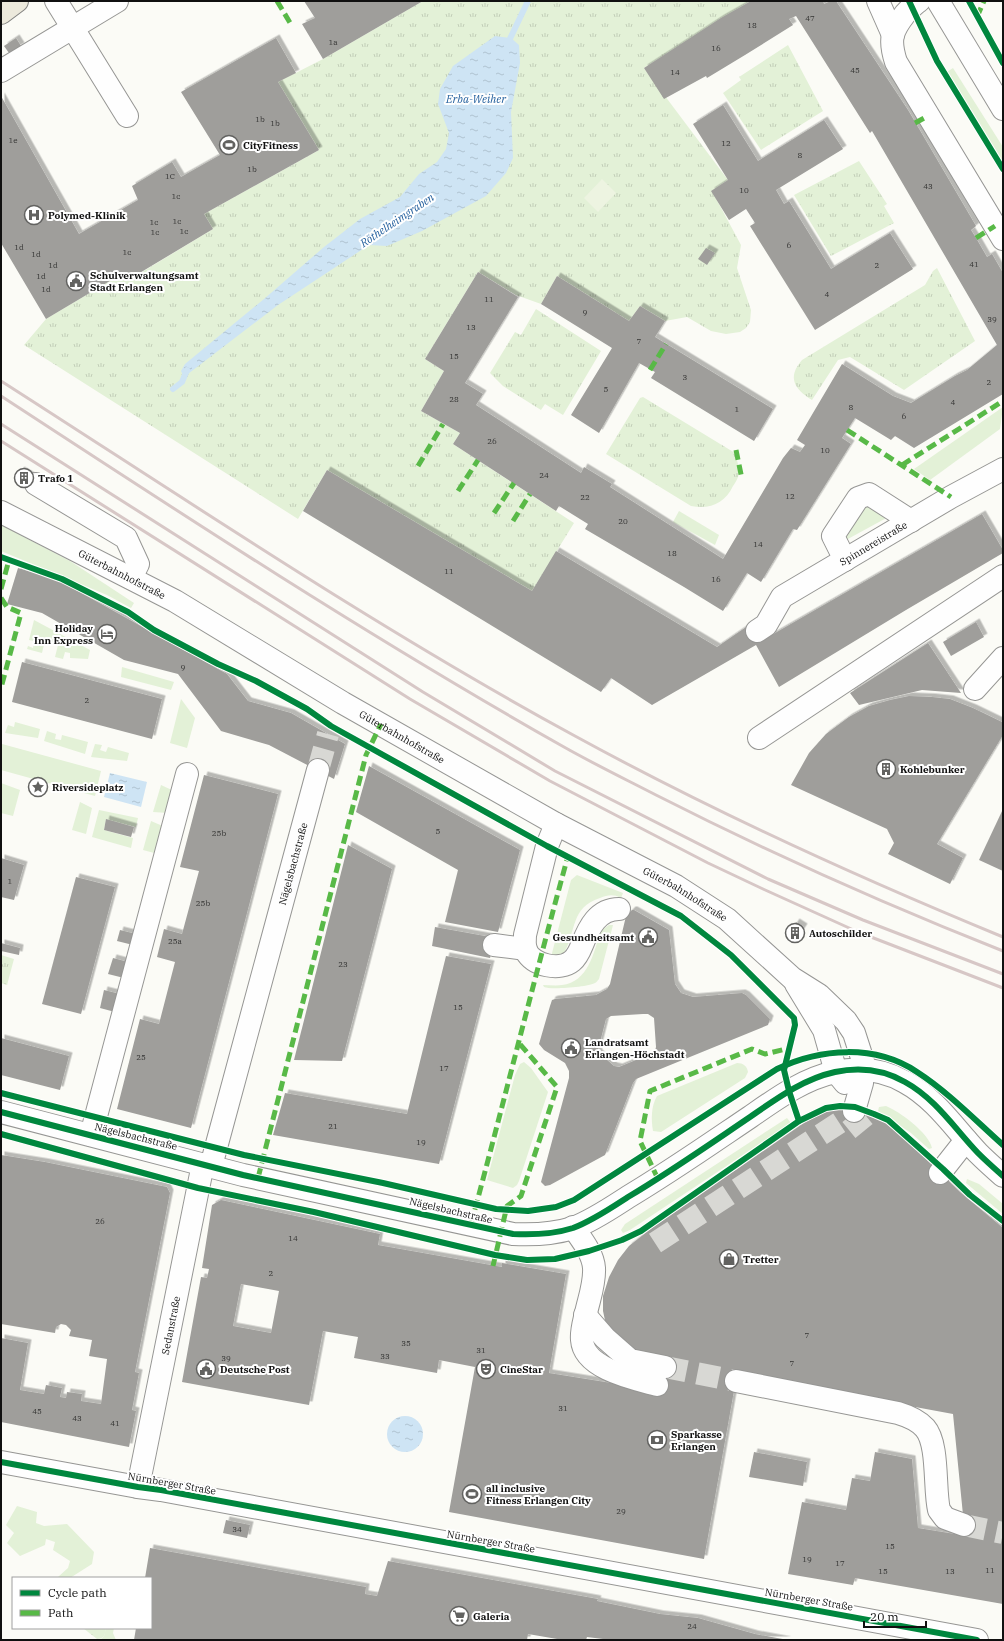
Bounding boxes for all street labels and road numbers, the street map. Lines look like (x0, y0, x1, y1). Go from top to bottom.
street label: Spinnereistraße (837, 518, 910, 569)
street label: Güterbahnhofstraße (76, 547, 168, 602)
street label: Güterbahnhofstraße (357, 708, 447, 766)
street label: Nägelsbachstraße (276, 821, 310, 907)
street label: Güterbahnhofstraße (641, 864, 730, 925)
street label: Nägelsbachstraße (93, 1120, 179, 1153)
street label: Nägelsbachstraße (408, 1195, 494, 1226)
street label: Sedanstraße (159, 1295, 183, 1356)
street label: Nürnberger Straße (127, 1469, 217, 1498)
street label: Nürnberger Straße (446, 1527, 536, 1556)
street label: Nürnberger Straße (764, 1585, 854, 1614)

